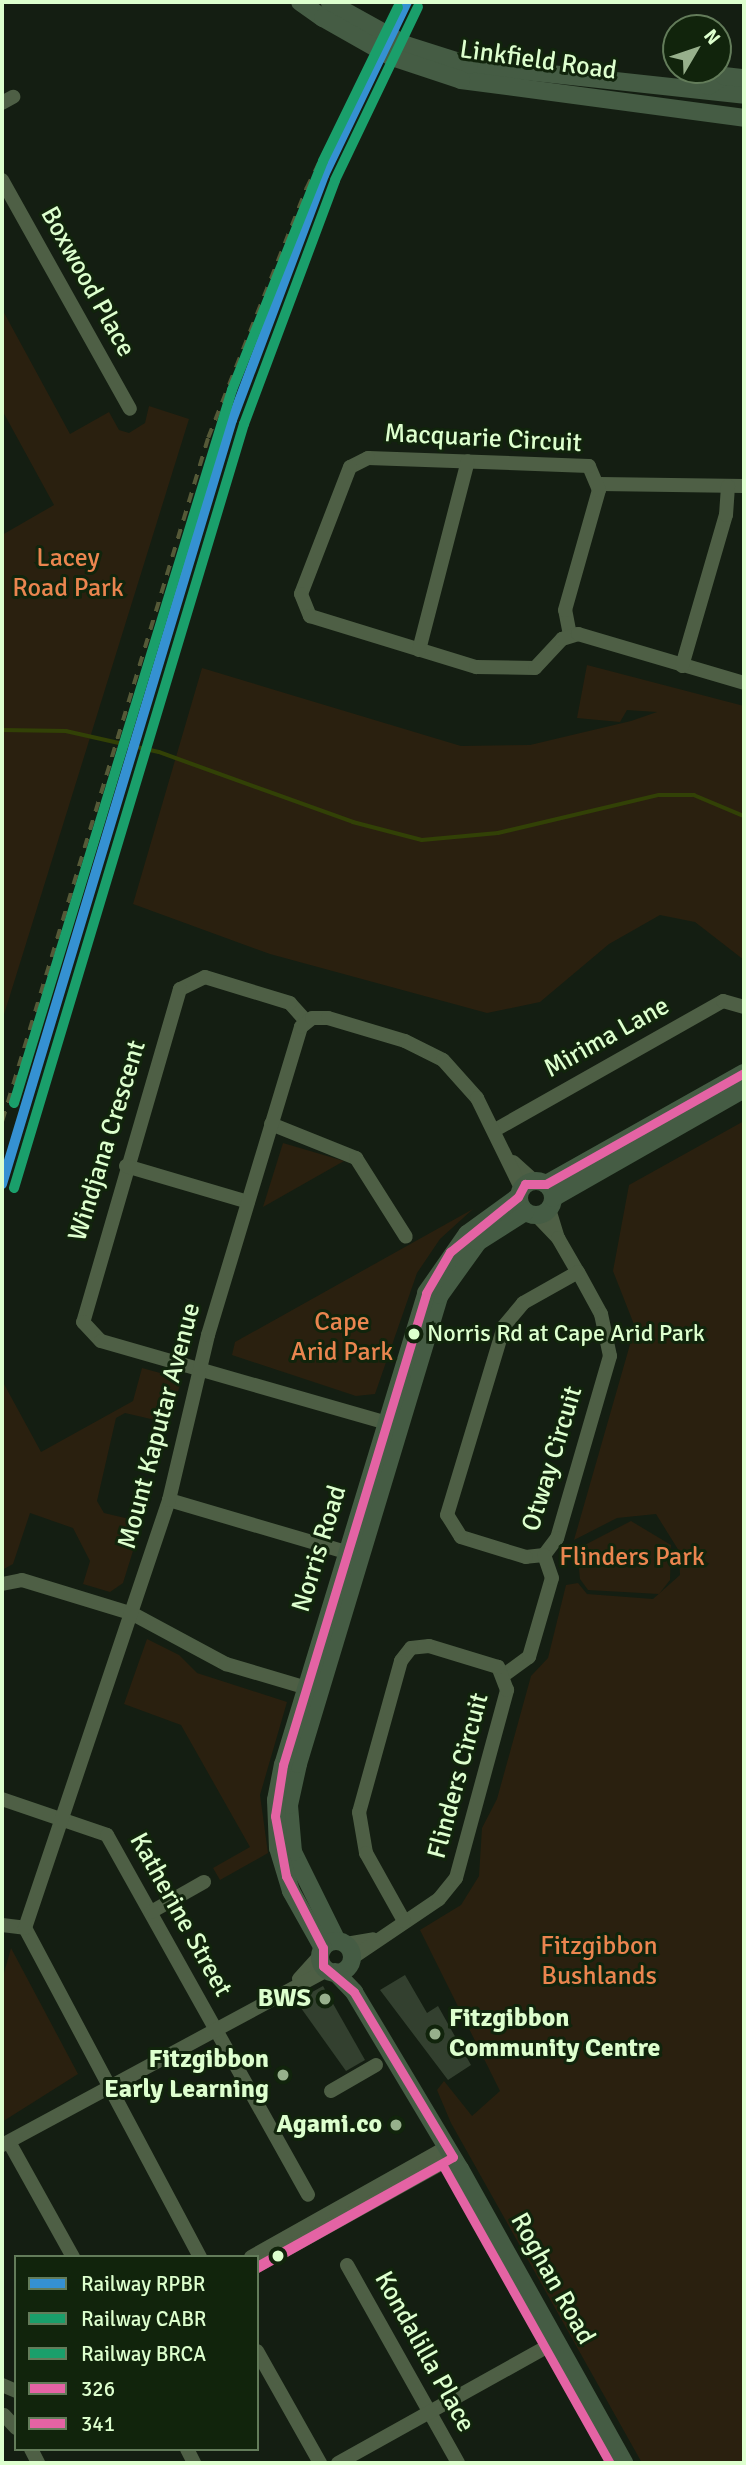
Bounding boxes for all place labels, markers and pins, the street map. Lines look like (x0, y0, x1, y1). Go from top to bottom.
place label: Norris Rd at Cape Arid Park (427, 1320, 705, 1348)
marker: Norris Rd at Cape Arid Park (407, 1327, 421, 1341)
place label: BWS (258, 1983, 311, 2015)
marker: BWS (317, 1991, 333, 2007)
place label: Fitzgibbon Community Centre (449, 2003, 660, 2064)
marker: Fitzgibbon Community Centre (427, 2026, 443, 2042)
place label: Fitzgibbon Early Learning (104, 2044, 269, 2106)
marker: Fitzgibbon Early Learning (275, 2067, 291, 2083)
place label: Agami.co (276, 2109, 382, 2141)
marker: Agami.co (388, 2117, 404, 2133)
unlabelled marker (271, 2249, 285, 2263)

